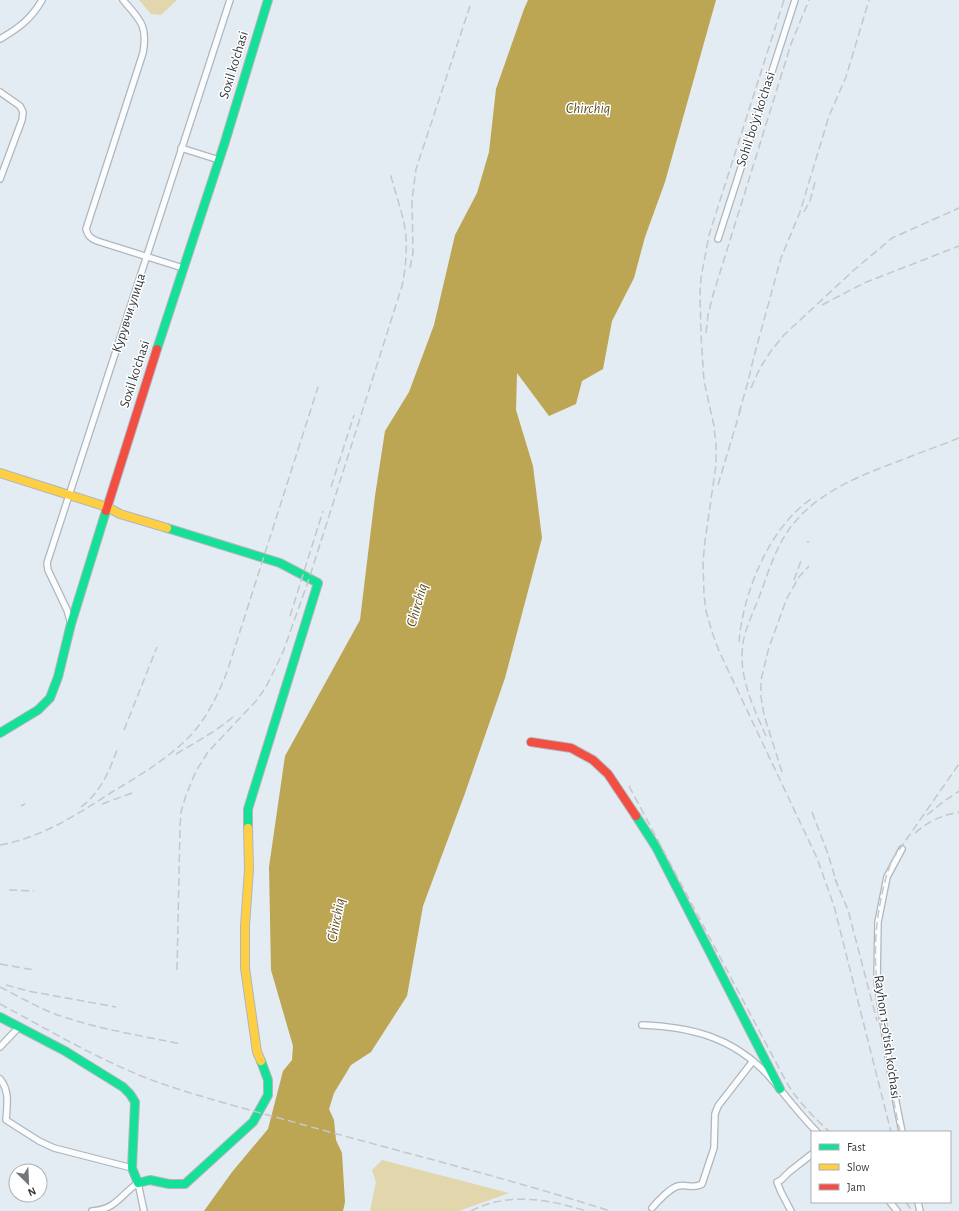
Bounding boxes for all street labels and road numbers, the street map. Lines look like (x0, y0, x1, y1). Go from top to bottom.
street label: Soxil ko'chasi (217, 29, 251, 101)
street label: Sohil bo'yi ko'chasi (734, 70, 778, 168)
street label: Курувчи улица (110, 271, 149, 354)
street label: Soxil ko'chasi (118, 339, 152, 409)
street label: Rayhon 1-o'tish ko'chasi (871, 974, 903, 1100)

